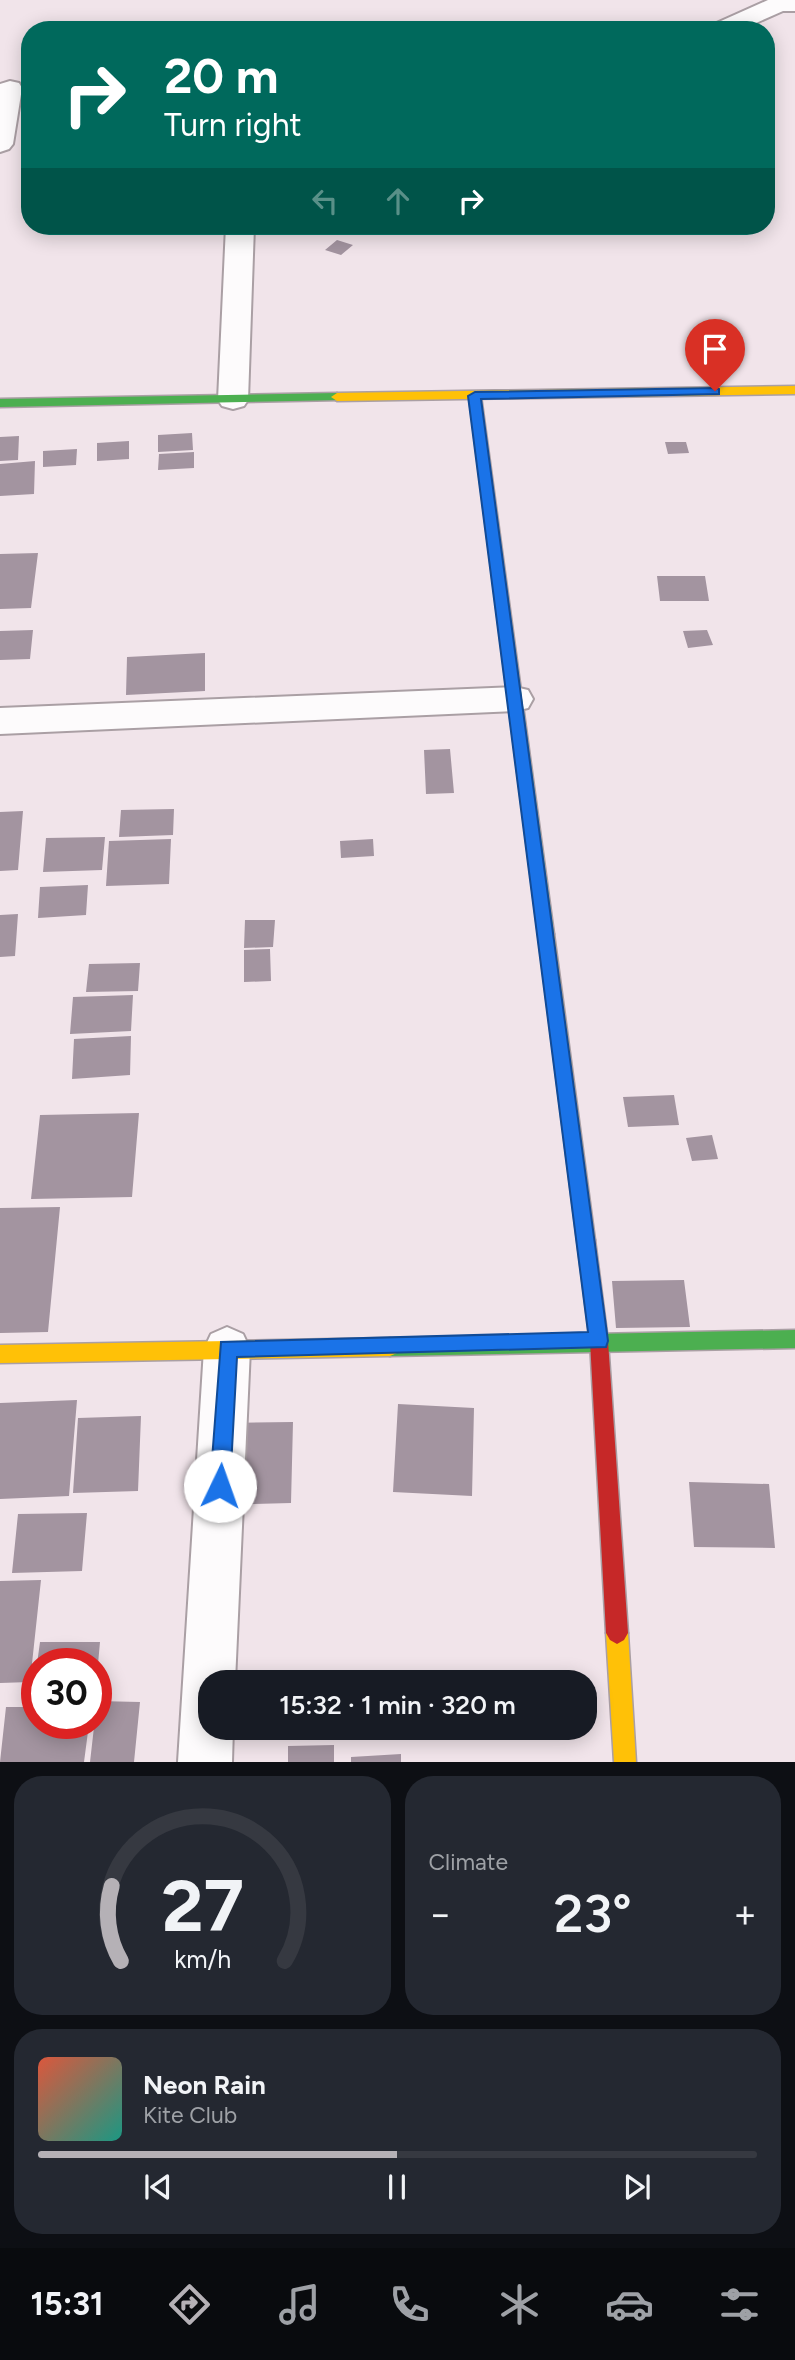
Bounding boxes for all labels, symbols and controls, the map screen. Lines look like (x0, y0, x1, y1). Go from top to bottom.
text: 20 m (164, 46, 279, 105)
icon: right (49, 49, 140, 140)
text: Turn right (164, 106, 302, 144)
icon: left (306, 182, 344, 220)
icon: ahead (379, 182, 417, 220)
icon: right (452, 182, 490, 220)
pin (685, 319, 745, 391)
icon: arrive (696, 330, 734, 368)
position arrow (183, 1449, 257, 1523)
speed limit sign: 30 (21, 1648, 112, 1739)
text: 15:32 · 1 min · 320 m (279, 1689, 516, 1721)
text: Climate (429, 1848, 508, 1876)
text: 27 (161, 1863, 244, 1950)
text: 23° (554, 1883, 632, 1945)
text: − (429, 1891, 452, 1937)
text: + (733, 1891, 757, 1937)
text: km/h (174, 1944, 231, 1974)
text: Neon Rain (143, 2069, 266, 2101)
text: Kite Club (143, 2101, 237, 2129)
icon: previous (139, 2168, 177, 2206)
icon: pause (378, 2168, 416, 2206)
icon: next (618, 2168, 656, 2206)
icon: directions (165, 2280, 214, 2329)
icon: music (275, 2280, 324, 2329)
icon: phone (385, 2280, 434, 2329)
icon: climate (495, 2280, 544, 2329)
icon: car (605, 2280, 654, 2329)
icon: filters (715, 2280, 764, 2329)
text: 15:31 (31, 2285, 104, 2323)

